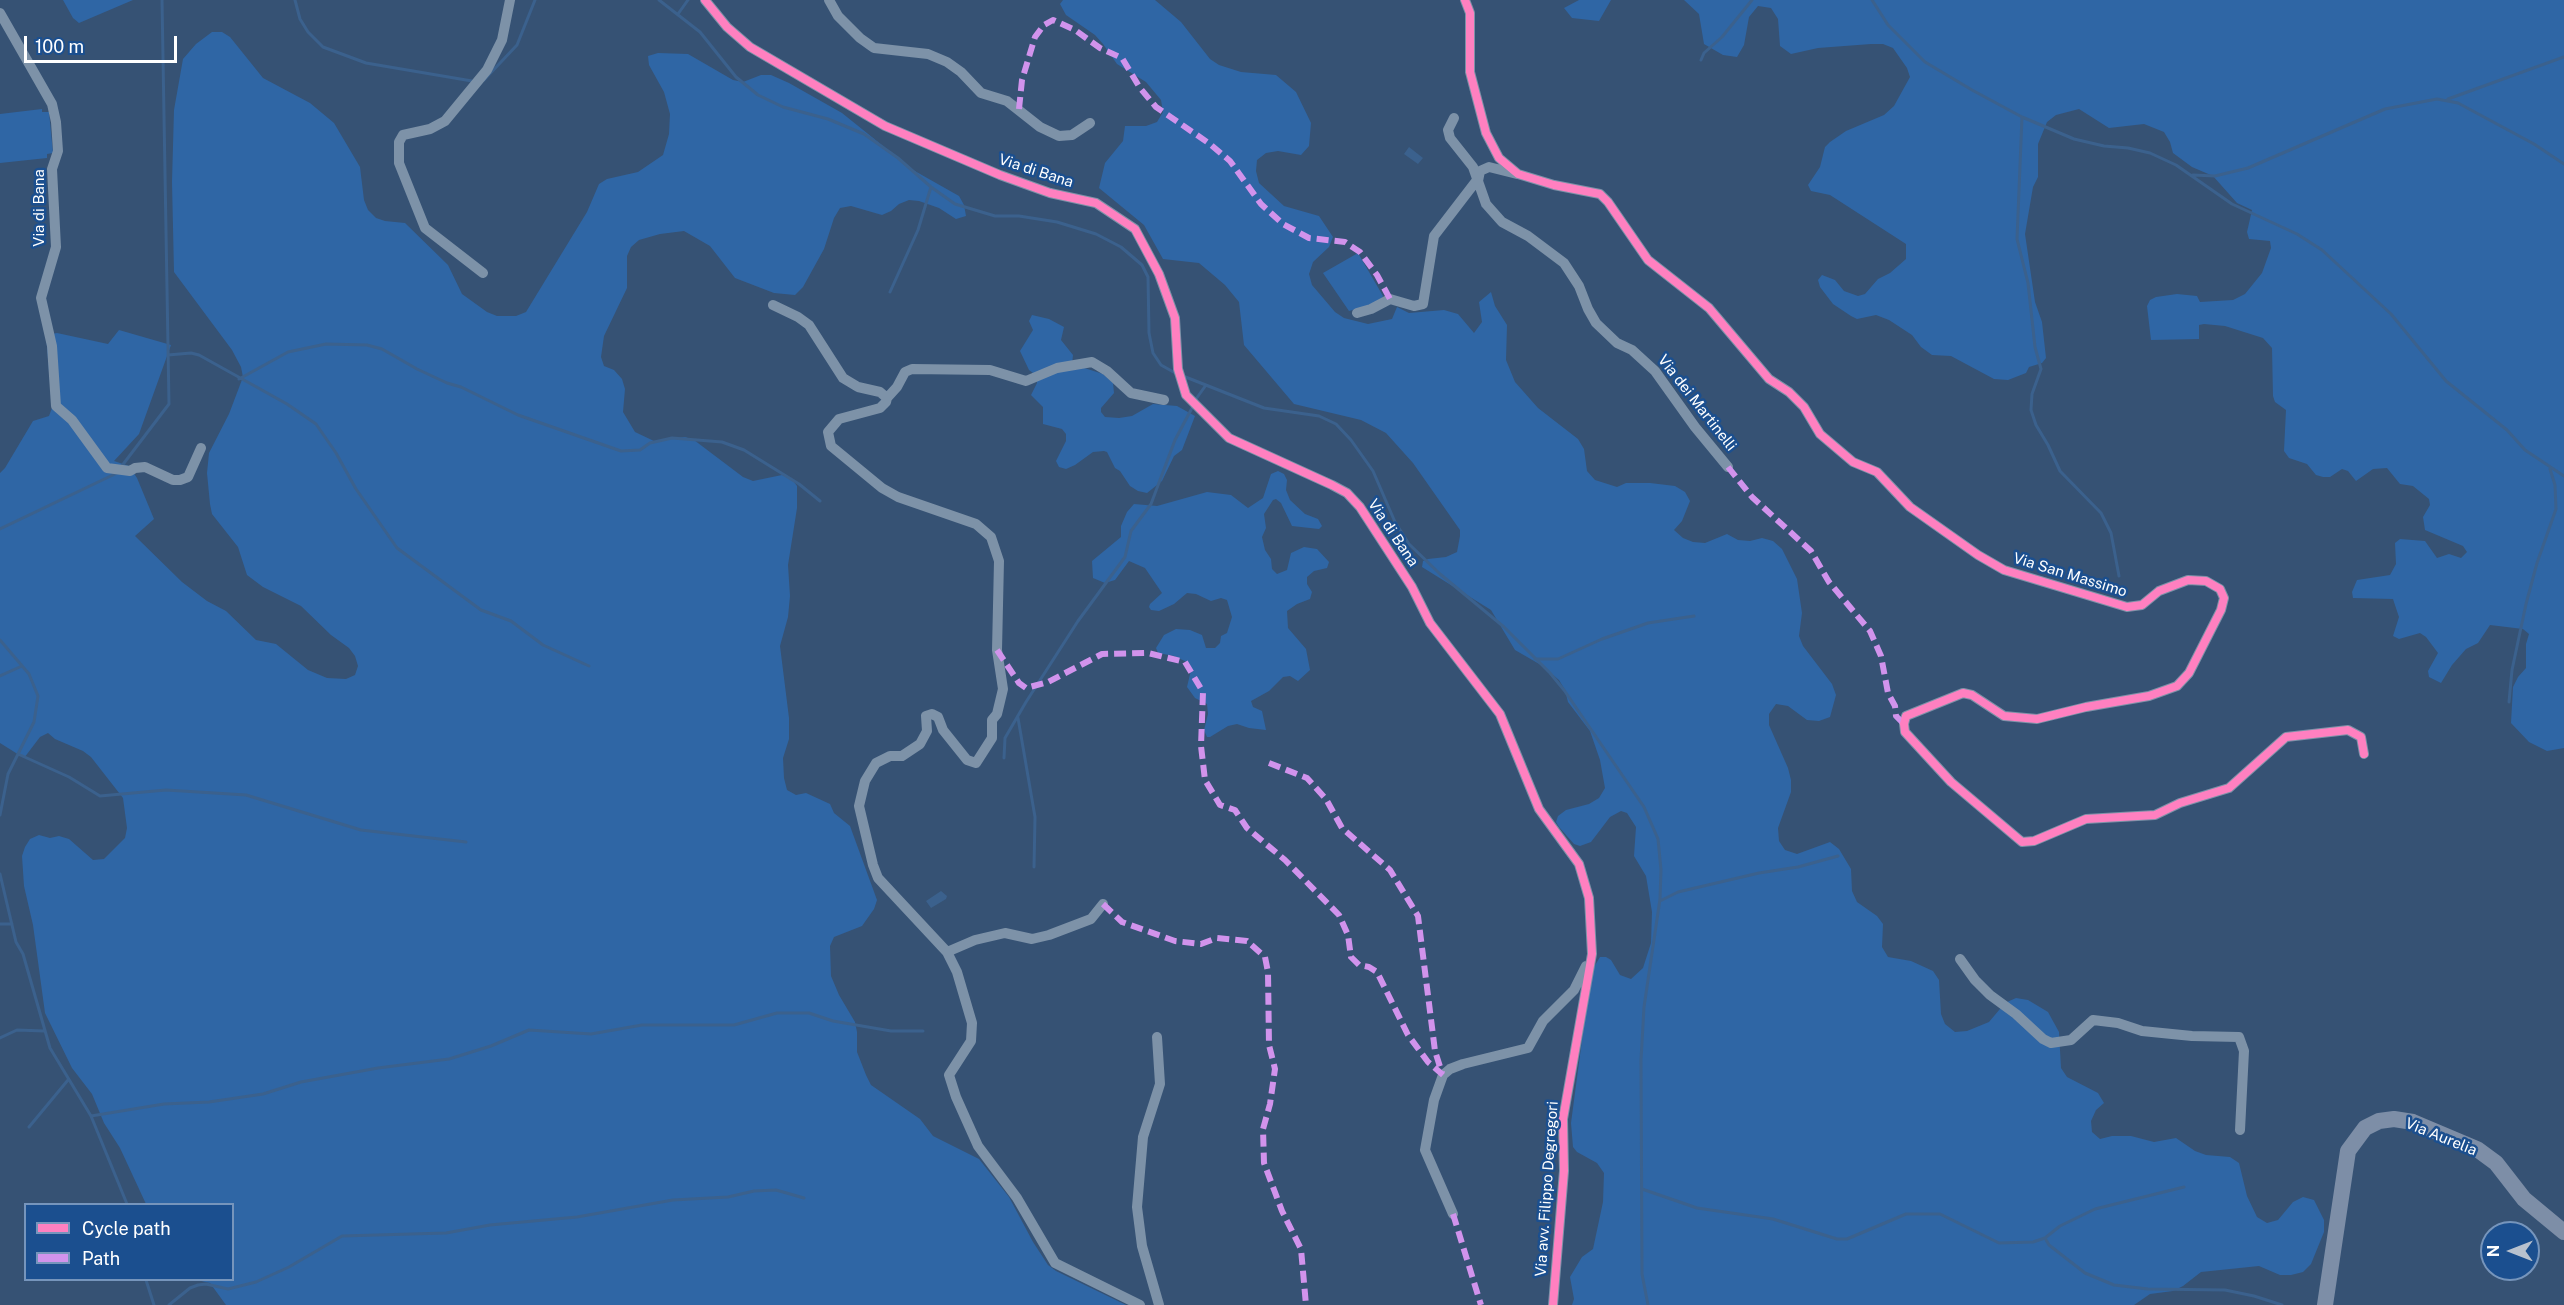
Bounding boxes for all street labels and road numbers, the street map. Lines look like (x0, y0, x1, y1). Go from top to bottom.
street label: Via di Bana (996, 150, 1076, 192)
street label: Via di Bana (30, 169, 48, 247)
street label: Via dei Martinelli (1654, 351, 1740, 455)
street label: Via di Bana (1364, 496, 1422, 570)
street label: Via San Massimo (2011, 549, 2129, 601)
street label: Via avv. Filippo Degregori (1532, 1101, 1562, 1277)
street label: Via Aurelia (2402, 1114, 2480, 1160)

